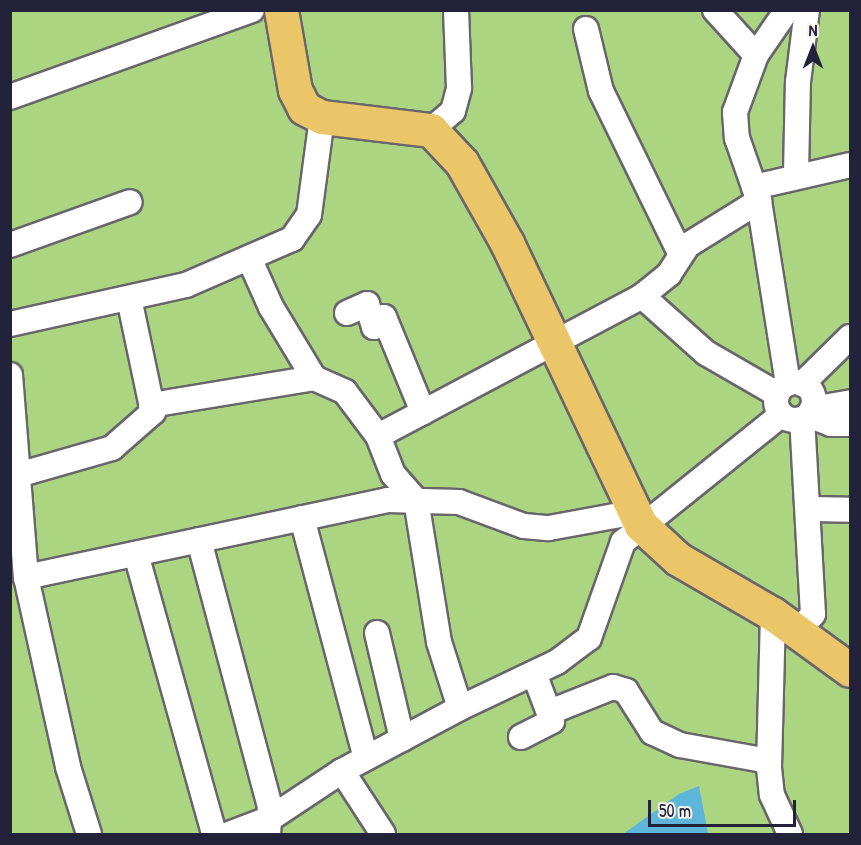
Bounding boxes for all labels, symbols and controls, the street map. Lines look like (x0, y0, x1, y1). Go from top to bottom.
north arrow (783, 18, 843, 78)
text: N (809, 19, 817, 41)
scale bar (651, 788, 800, 826)
text: 50 m (659, 798, 691, 823)

